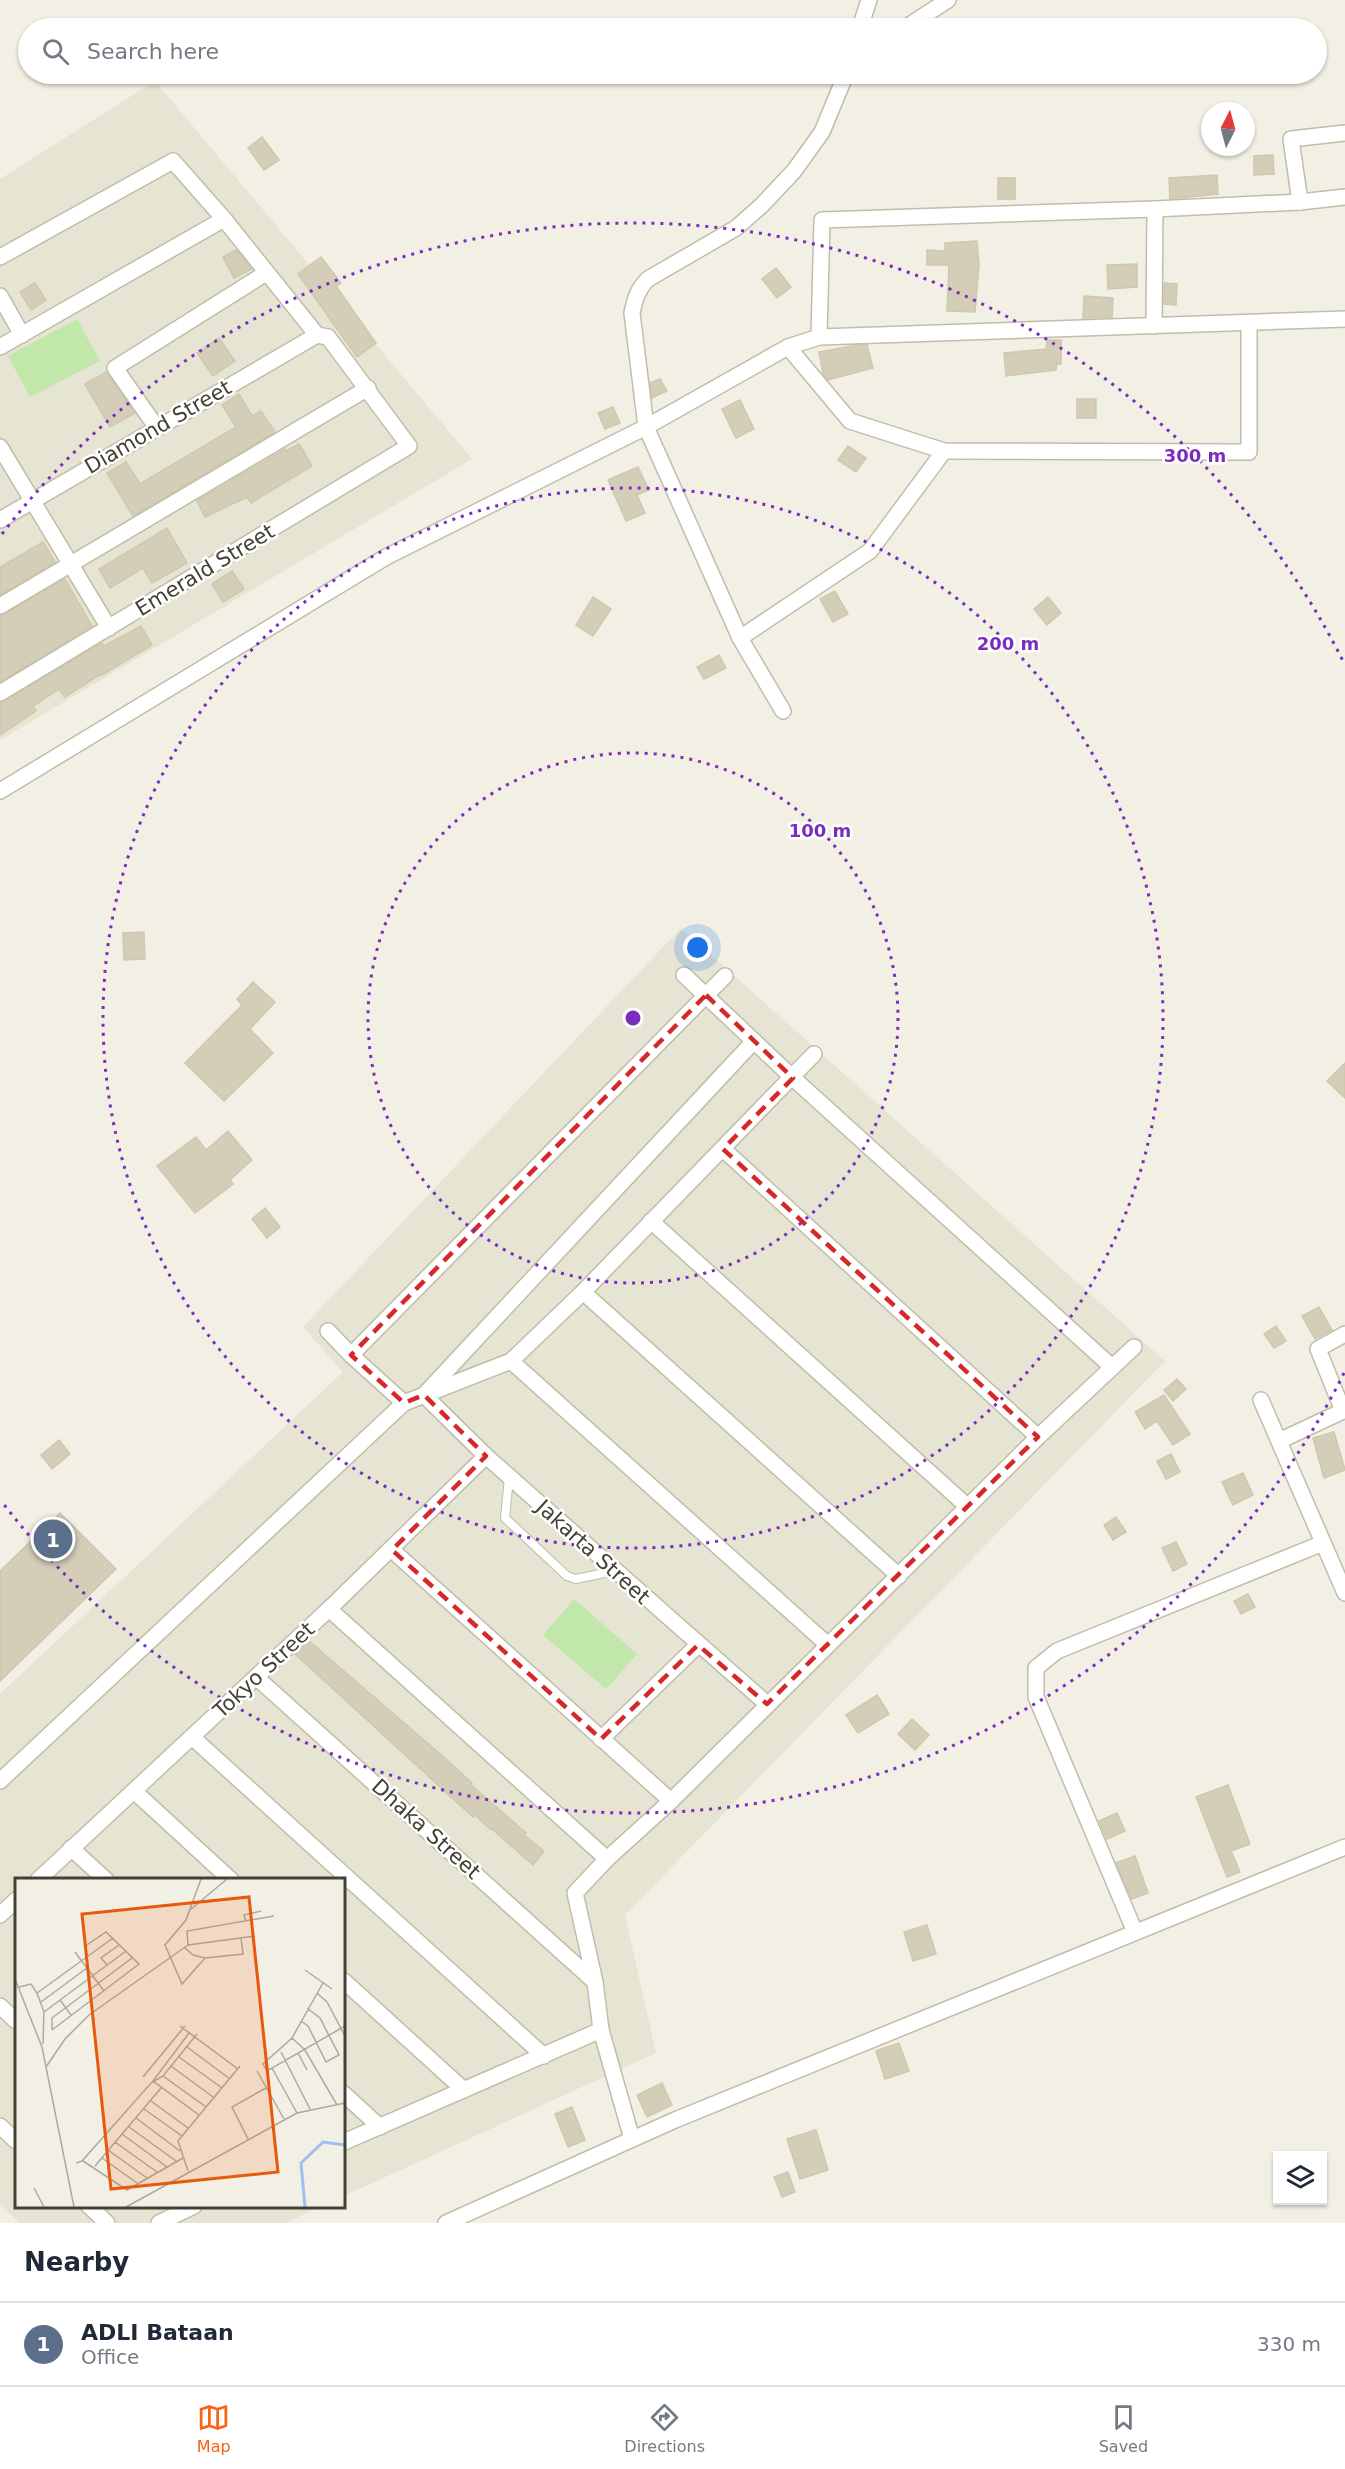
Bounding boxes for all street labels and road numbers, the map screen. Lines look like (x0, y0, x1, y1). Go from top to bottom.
street label: Diamond Street (80, 375, 236, 479)
street label: Emerald Street (131, 519, 279, 621)
street label: Jakarta Street (530, 1494, 655, 1609)
street label: Tokyo Street (208, 1617, 319, 1724)
street label: Dhaka Street (367, 1774, 485, 1884)

